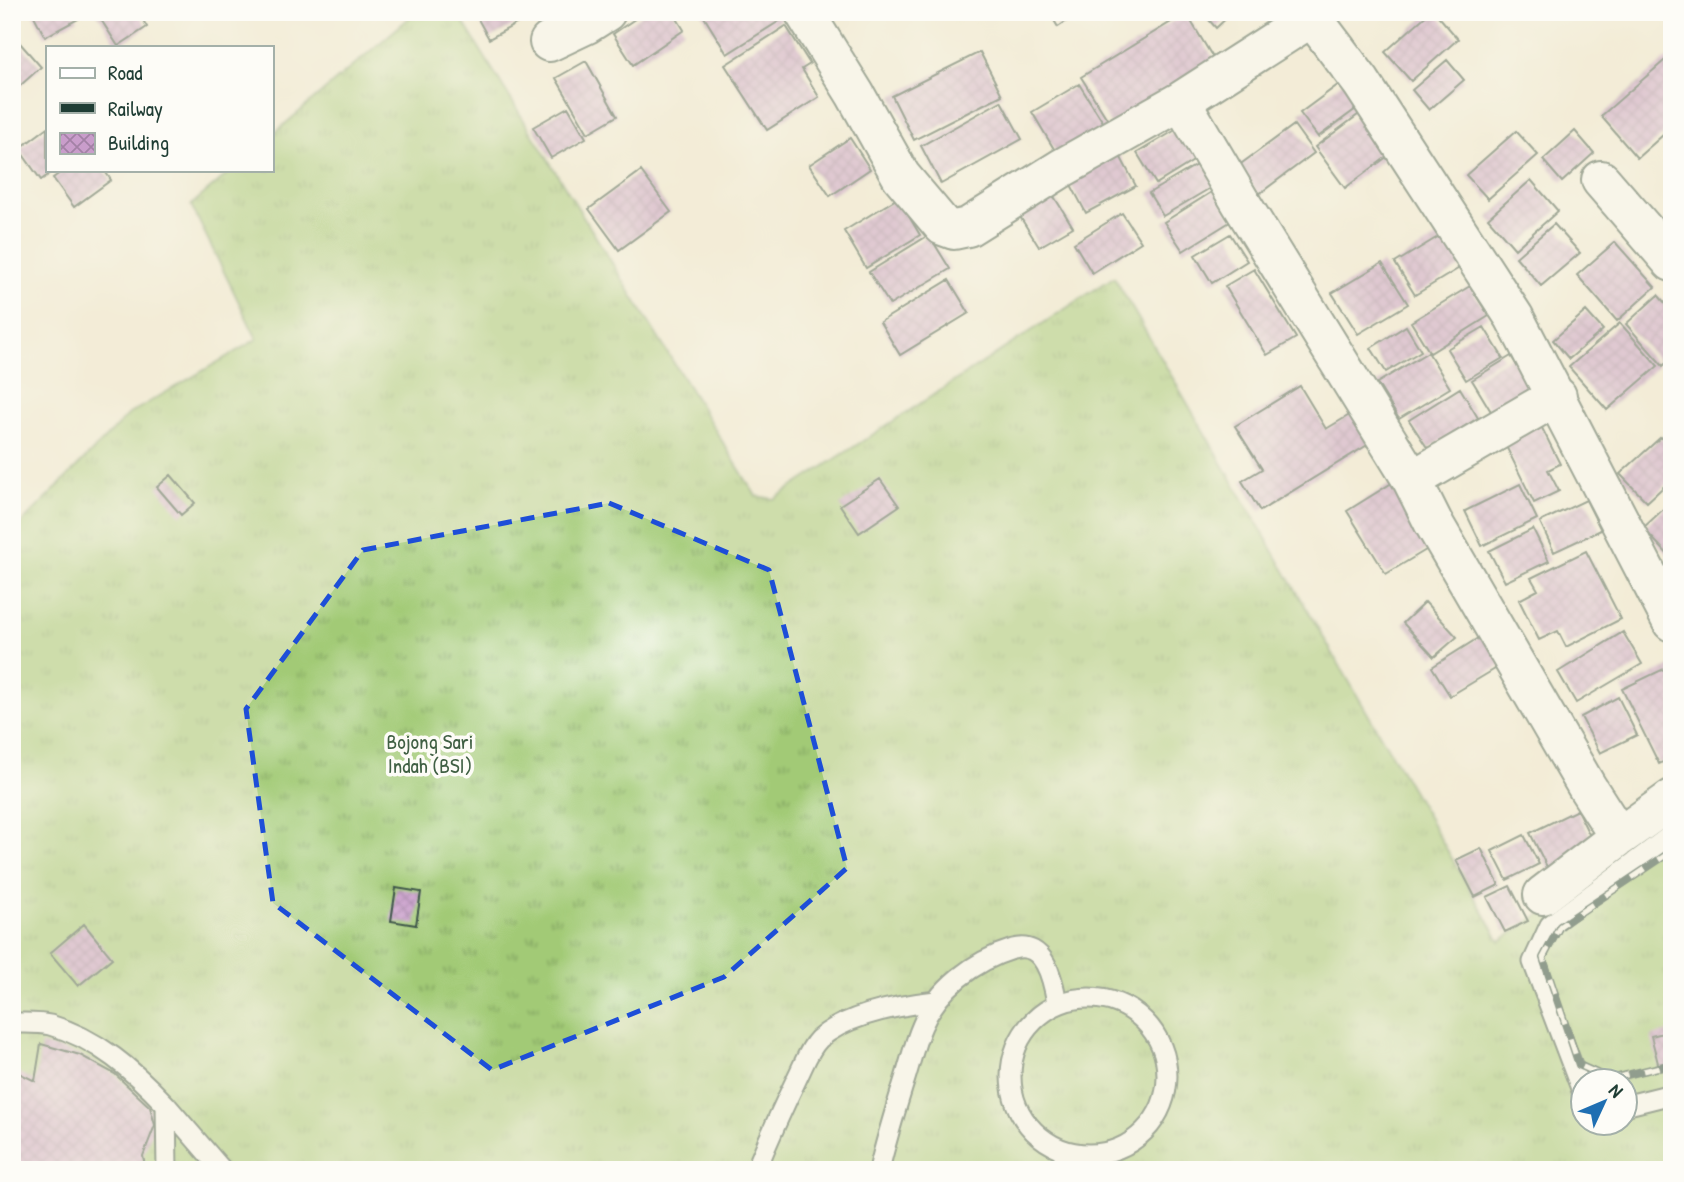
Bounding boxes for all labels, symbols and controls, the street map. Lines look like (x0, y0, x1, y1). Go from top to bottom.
legend (46, 46, 273, 172)
text: Road (108, 58, 142, 87)
text: Railway (108, 94, 163, 123)
text: Building (108, 128, 169, 157)
park label: Bojong Sari Indah (BSI) (387, 727, 473, 780)
north arrow (1568, 1066, 1638, 1136)
text: N (1603, 1078, 1629, 1103)

